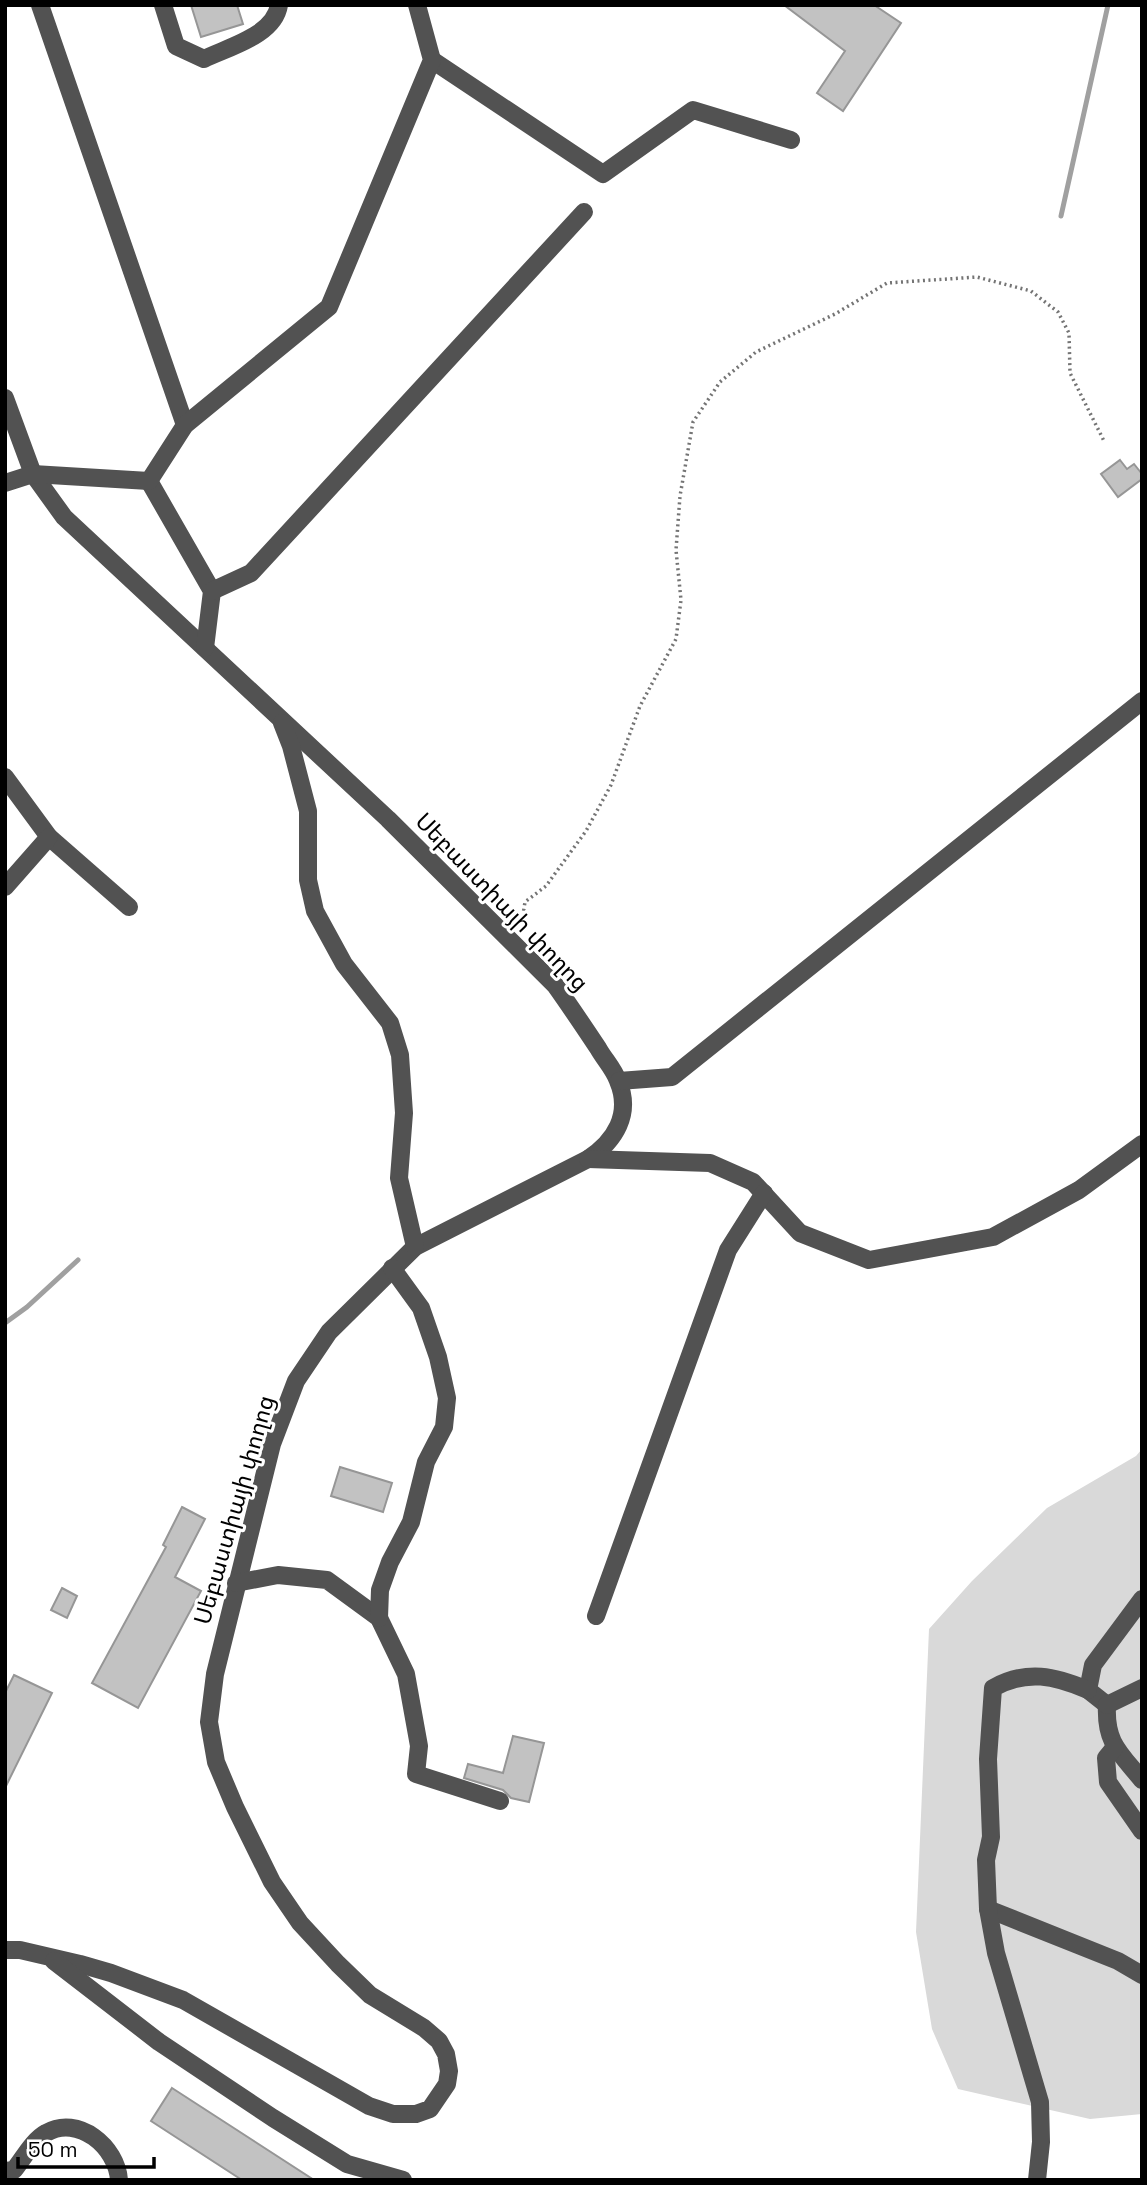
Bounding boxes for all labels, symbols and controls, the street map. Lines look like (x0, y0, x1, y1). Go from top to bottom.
street label: Սեբաստիայի փողոց (409, 806, 595, 998)
street label: Սեբաստիայի փողոց (187, 1392, 281, 1628)
scale bar (18, 2126, 154, 2170)
text: 50 m (28, 2136, 78, 2163)

